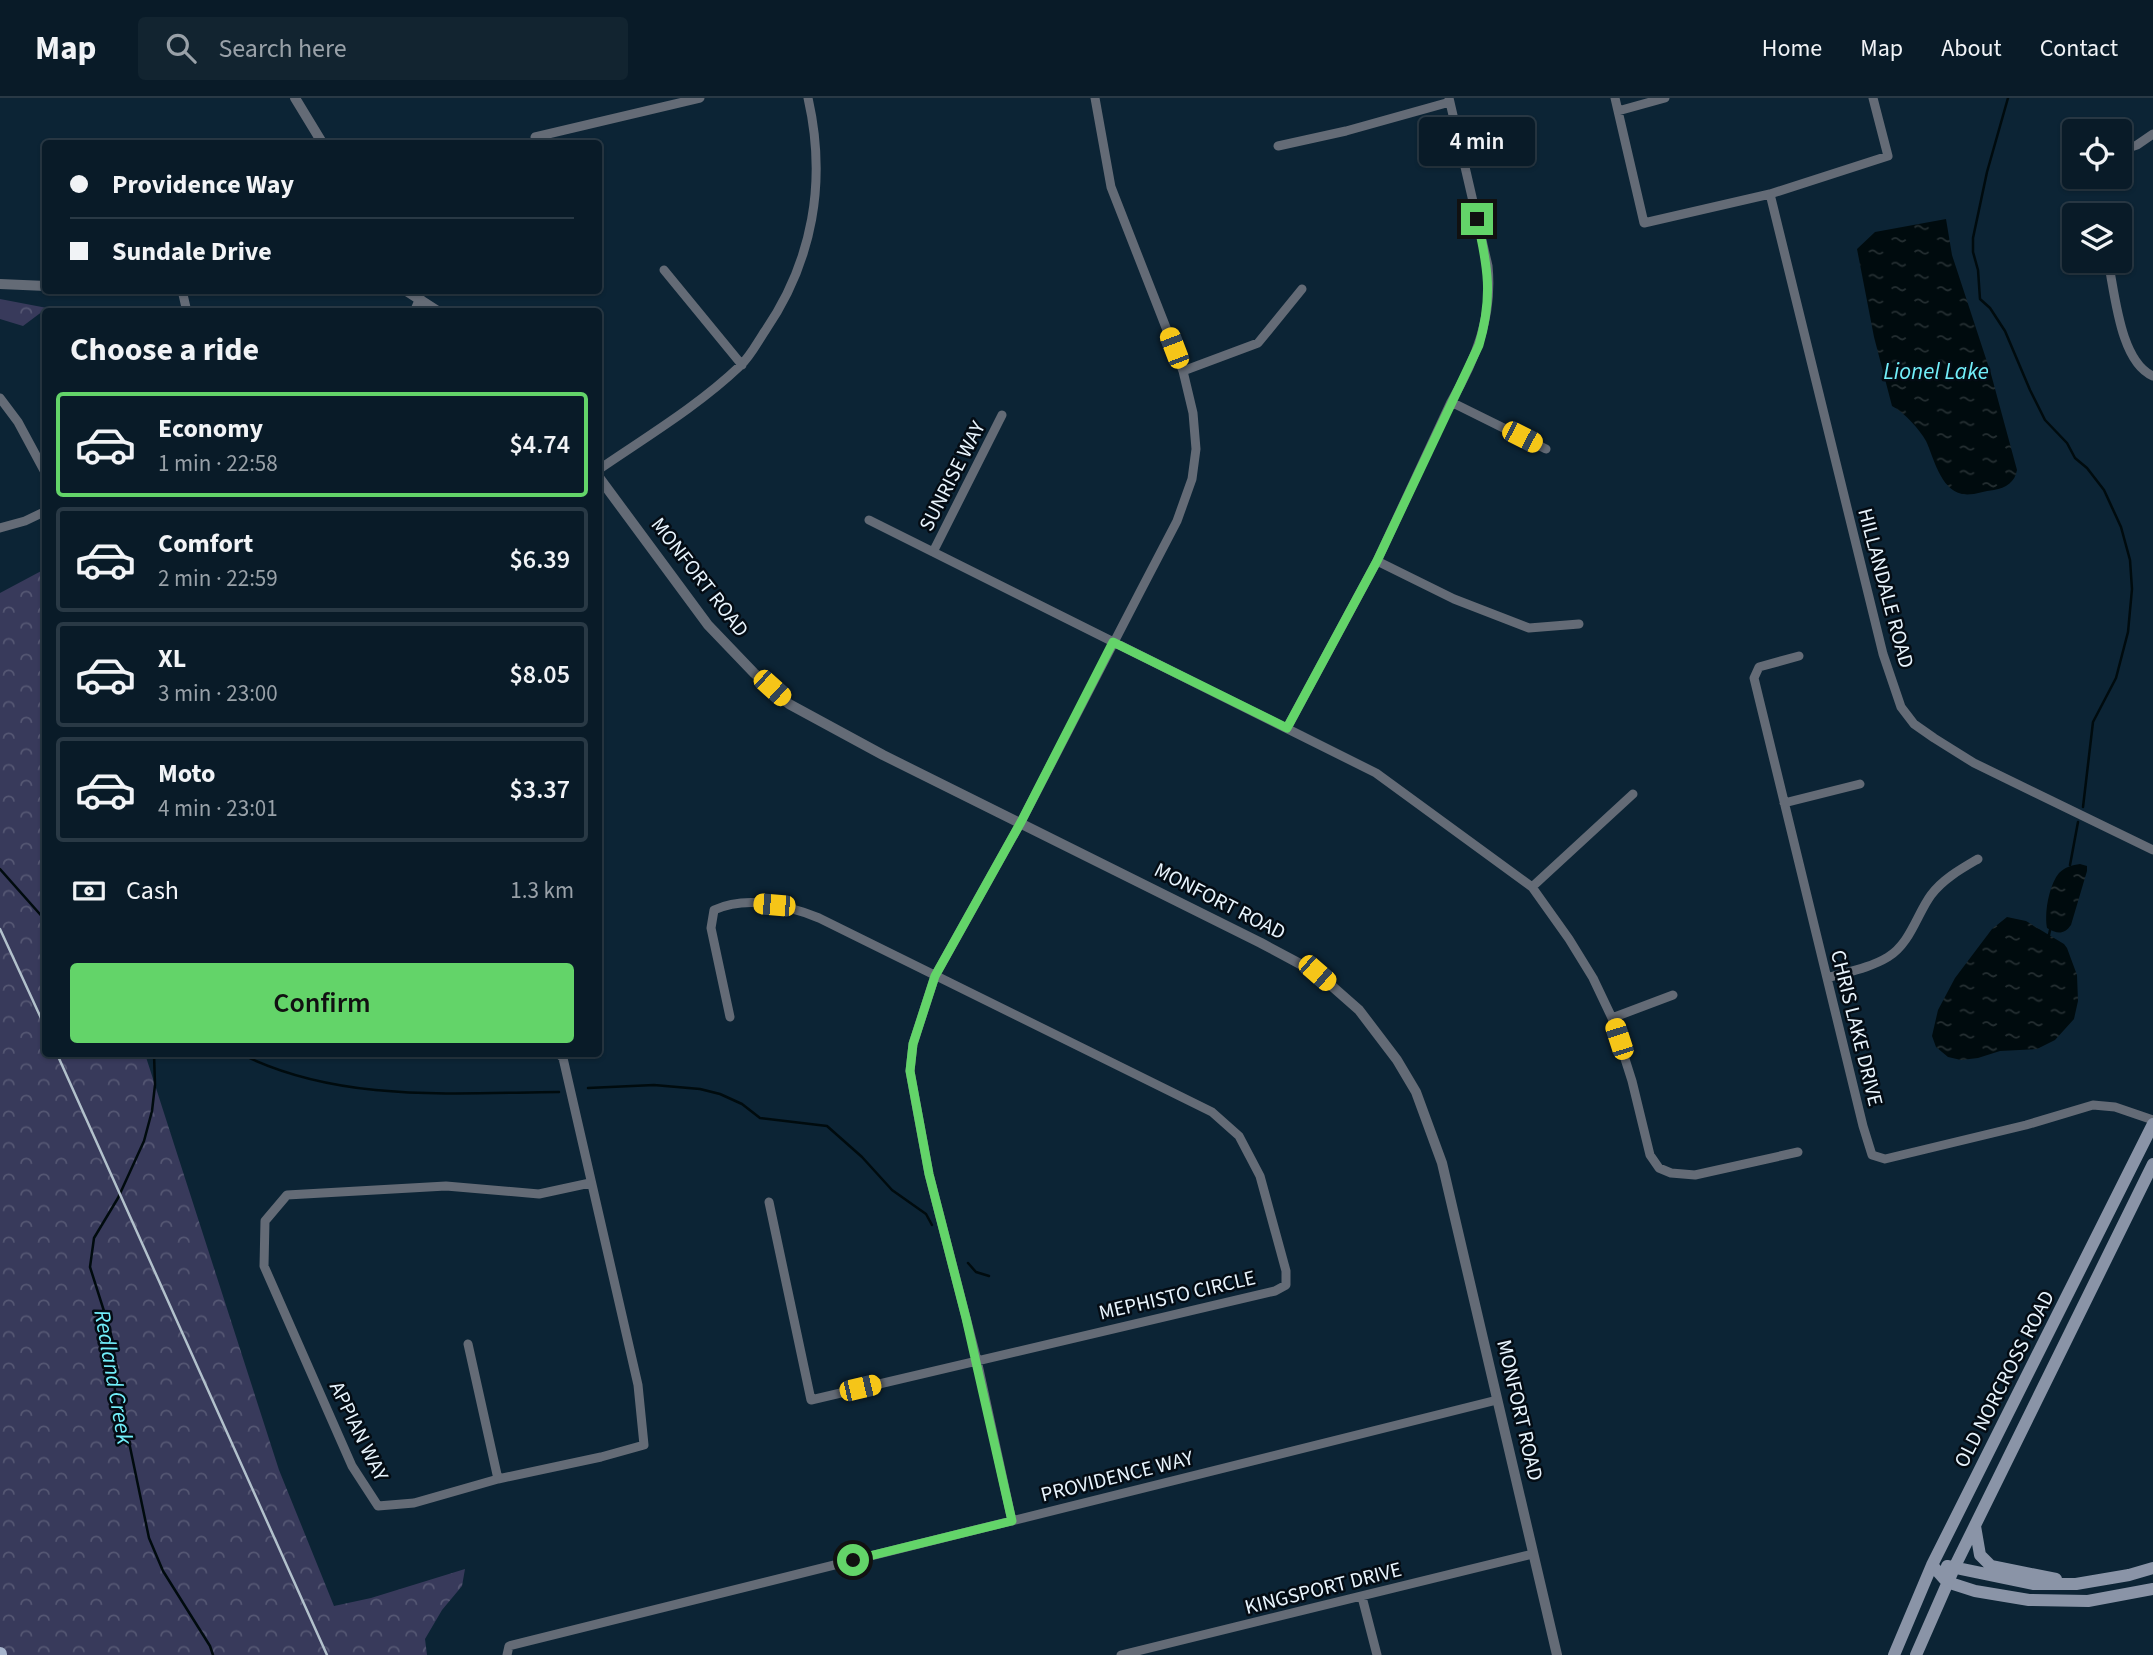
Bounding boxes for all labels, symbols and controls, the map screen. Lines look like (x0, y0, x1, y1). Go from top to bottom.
search box (138, 17, 628, 80)
text: Map (35, 25, 96, 72)
icon: search (162, 29, 200, 67)
text: Search here (218, 30, 347, 67)
text: Home (1762, 31, 1822, 66)
text: Map (1860, 31, 1903, 66)
text: About (1941, 31, 2002, 66)
text: Contact (2040, 31, 2118, 66)
callout: 4 min (1419, 117, 1535, 166)
map controls (2062, 119, 2132, 273)
button: locate (2062, 119, 2132, 189)
text: 4 min (1450, 125, 1504, 158)
text: Providence Way (112, 166, 294, 203)
route end (1461, 203, 1493, 235)
button: layers (2062, 203, 2132, 273)
text: Sundale Drive (112, 233, 272, 270)
car (1157, 325, 1192, 371)
text: Choose a ride (70, 327, 259, 373)
water label: Lionel Lake (1883, 355, 1989, 388)
text: Economy (158, 410, 263, 447)
icon: car (74, 413, 137, 476)
street label: SUNRISE WAY (911, 415, 993, 536)
car (1499, 418, 1546, 456)
text: $4.74 (509, 426, 570, 463)
text: 1 min · 22:58 (158, 447, 278, 480)
street label: HILLANDALE ROAD (1850, 505, 1922, 671)
street label: MONFORT ROAD (644, 511, 756, 643)
text: Comfort (158, 525, 253, 562)
icon: car (74, 528, 137, 591)
text: $6.39 (509, 541, 570, 578)
text: 2 min · 22:59 (158, 562, 278, 595)
text: XL (158, 640, 186, 677)
icon: car (74, 643, 137, 706)
text: $8.05 (509, 656, 570, 693)
car (750, 666, 795, 710)
text: 3 min · 23:00 (158, 677, 278, 710)
text: Moto (158, 755, 215, 792)
icon: car (74, 758, 137, 821)
text: $3.37 (509, 771, 570, 808)
text: 4 min · 23:01 (158, 792, 278, 825)
street label: MONFORT ROAD (1149, 855, 1291, 947)
icon: cash (70, 872, 108, 910)
text: Cash (126, 872, 179, 909)
text: 1.3 km (510, 874, 574, 907)
car (753, 893, 796, 917)
street label: CHRIS LAKE DRIVE (1823, 947, 1891, 1109)
car (1295, 951, 1340, 995)
button: Confirm (70, 963, 574, 1043)
car (1603, 1016, 1636, 1062)
street label: MEPHISTO CIRCLE (1096, 1262, 1258, 1328)
street label: OLD NORCROSS ROAD (1946, 1285, 2062, 1473)
water label: Redland Creek (85, 1307, 142, 1448)
street label: MONFORT ROAD (1489, 1336, 1551, 1484)
car (838, 1373, 883, 1403)
street label: APPIAN WAY (322, 1376, 396, 1487)
street label: PROVIDENCE WAY (1038, 1442, 1197, 1509)
route start (837, 1544, 869, 1576)
street label: KINGSPORT DRIVE (1241, 1554, 1405, 1622)

